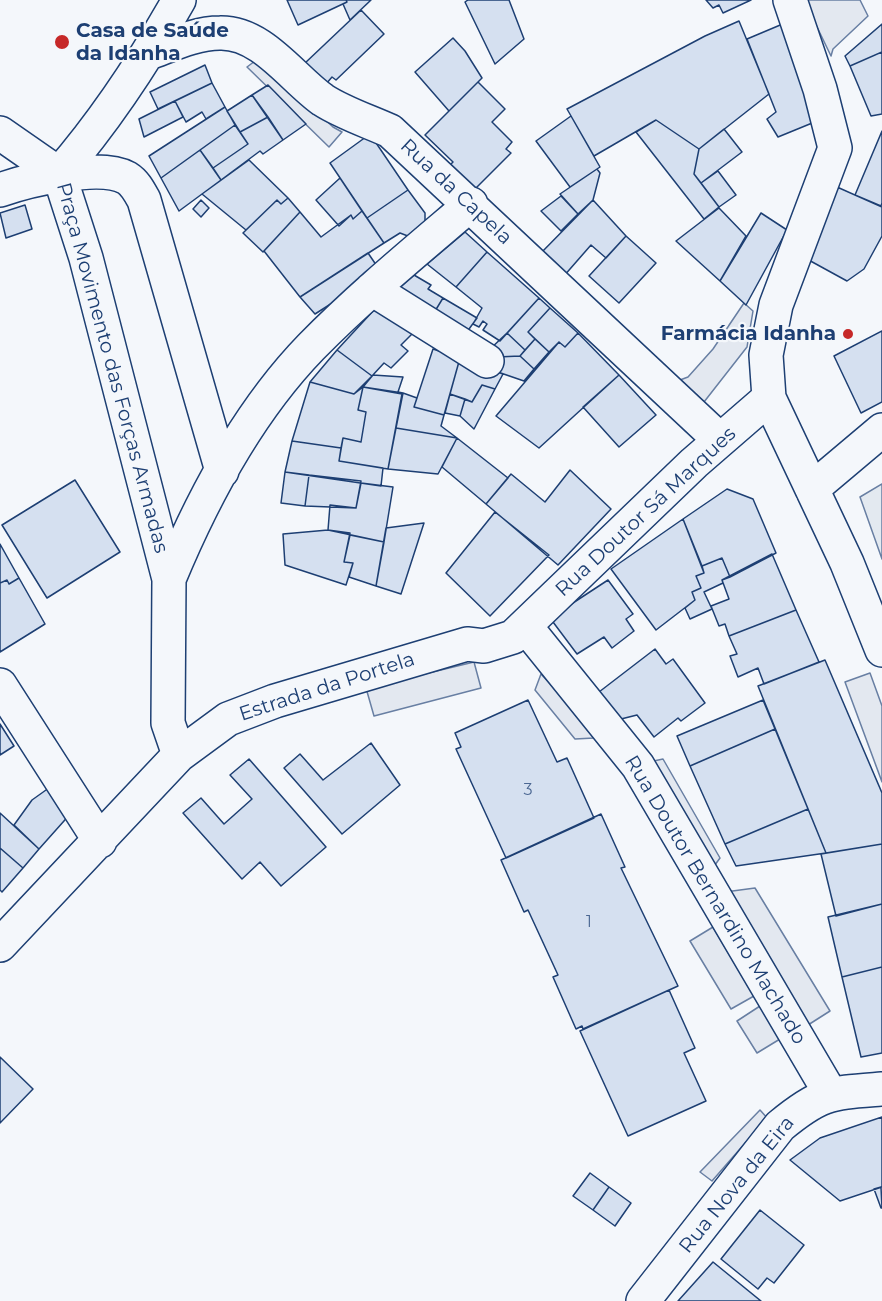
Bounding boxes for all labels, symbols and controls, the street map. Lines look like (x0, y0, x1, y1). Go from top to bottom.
place label: Casa de Saúde da Idanha (76, 19, 229, 66)
marker: Casa de Saúde da Idanha (53, 33, 71, 51)
street label: Rua da Capela (395, 134, 517, 250)
street label: Praça Movimento das Forças Armadas (51, 180, 173, 556)
place label: Farmácia Idanha (661, 322, 836, 346)
marker: Farmácia Idanha (841, 327, 855, 341)
street label: Rua Doutor Sá Marques (551, 422, 741, 602)
street label: Estrada da Portela (236, 647, 418, 727)
street label: Rua Doutor Bernardino Machado (619, 751, 811, 1049)
house number: 3 (523, 780, 533, 800)
house number: 1 (586, 912, 592, 932)
street label: Rua Nova da Eira (674, 1112, 800, 1258)

